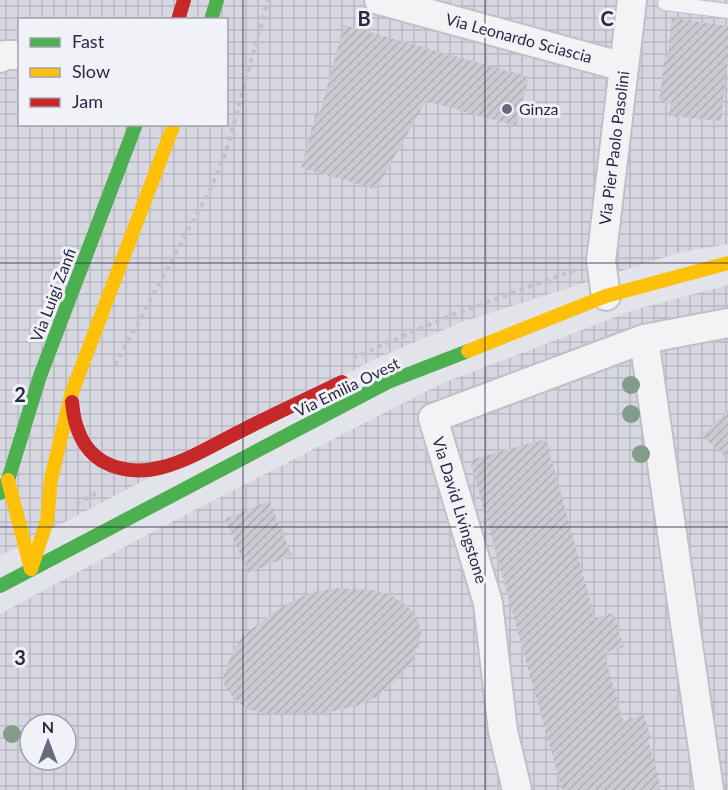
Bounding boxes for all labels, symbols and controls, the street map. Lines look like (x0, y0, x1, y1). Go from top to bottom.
text: B (357, 6, 371, 30)
text: C (600, 6, 614, 30)
street label: Via Leonardo Sciascia (444, 9, 594, 66)
legend (18, 18, 228, 126)
text: Fast (72, 30, 105, 52)
text: Slow (72, 60, 110, 82)
street label: Via Pier Paolo Pasolini (595, 70, 632, 226)
text: Jam (72, 90, 103, 112)
place label: Ginza (519, 99, 559, 118)
marker: Ginza (500, 102, 514, 116)
street label: Via Luigi Zanfi (26, 245, 79, 344)
street label: Via Emilia Ovest (291, 353, 403, 420)
text: 2 (14, 382, 26, 406)
street label: Via David Livingstone (429, 434, 492, 585)
text: 3 (14, 645, 26, 669)
north arrow (18, 712, 78, 772)
text: N (42, 717, 54, 736)

